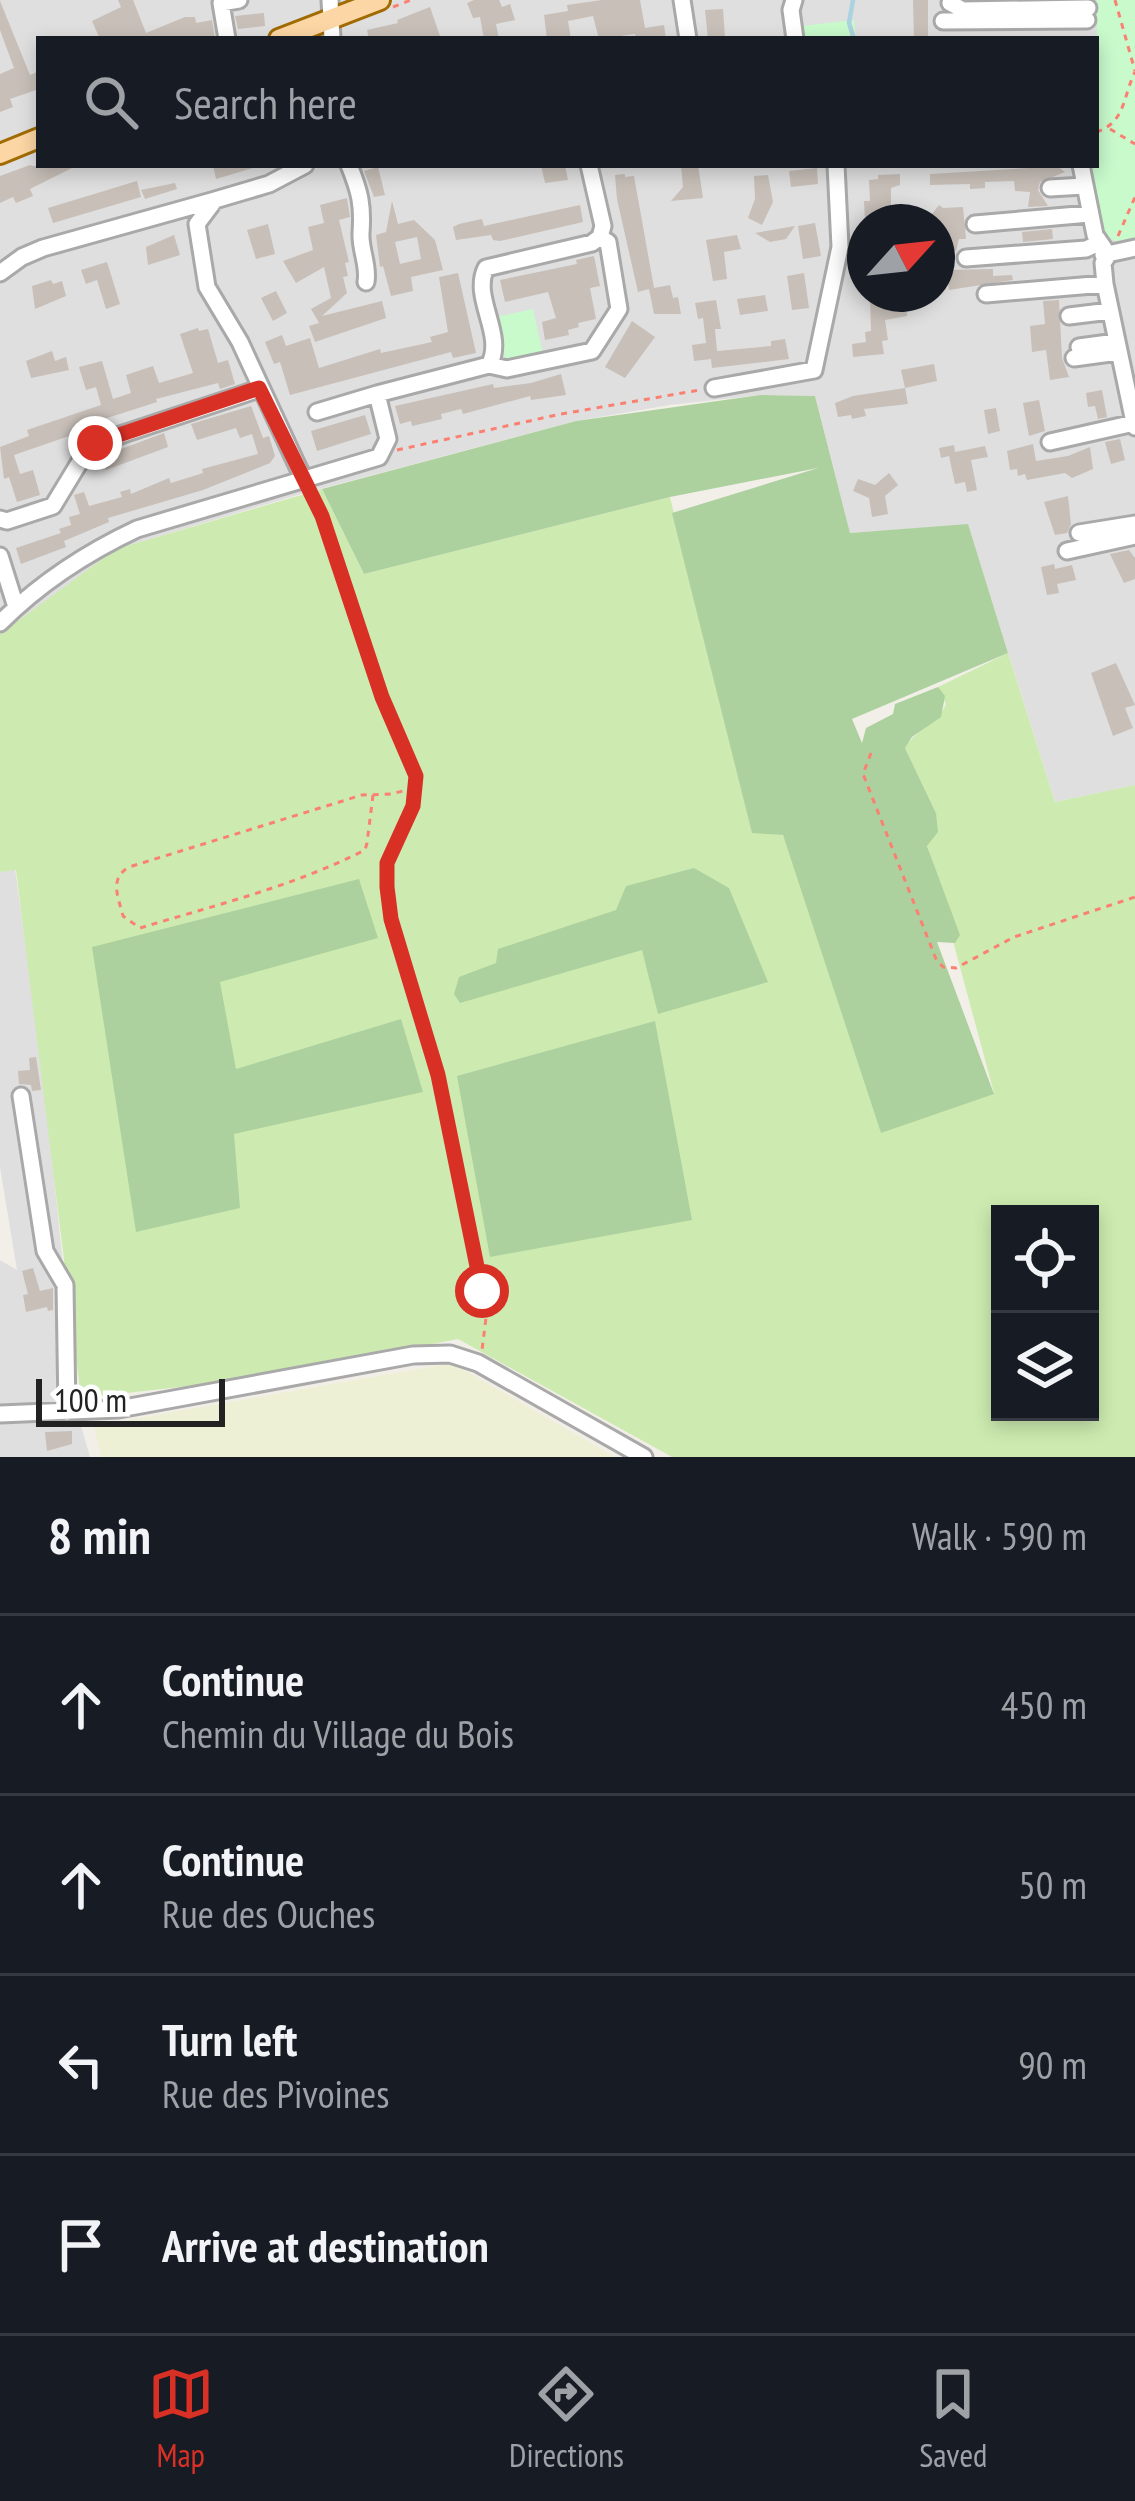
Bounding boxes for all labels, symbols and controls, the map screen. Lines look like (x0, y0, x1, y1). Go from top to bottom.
search box (36, 36, 1099, 168)
icon: search (78, 69, 144, 135)
text: Search here (174, 73, 357, 131)
north arrow (847, 204, 955, 312)
route end (68, 416, 122, 470)
map controls (991, 1205, 1099, 1421)
button: locate (991, 1205, 1099, 1313)
route start (455, 1264, 509, 1318)
button: layers (991, 1313, 1099, 1421)
scale bar (36, 1373, 225, 1426)
text: 100 m (54, 1378, 127, 1421)
text: 8 min (48, 1502, 151, 1568)
text: Walk · 590 m (912, 1510, 1087, 1561)
text: Continue (162, 1650, 304, 1708)
icon: ahead (48, 1672, 114, 1738)
text: 450 m (1001, 1679, 1087, 1730)
text: Chemin du Village du Bois (162, 1708, 514, 1759)
text: Continue (162, 1830, 304, 1888)
icon: ahead (48, 1852, 114, 1918)
text: 50 m (1018, 1859, 1087, 1910)
text: Rue des Ouches (162, 1888, 375, 1939)
text: Turn left (162, 2010, 297, 2068)
icon: left (48, 2032, 114, 2098)
text: 90 m (1018, 2039, 1087, 2090)
text: Rue des Pivoines (162, 2068, 389, 2119)
icon: arrive (48, 2212, 114, 2278)
text: Arrive at destination (162, 2216, 489, 2274)
tab: Map (148, 2361, 214, 2476)
tab: Directions (509, 2361, 624, 2476)
tab: Saved (919, 2361, 987, 2476)

